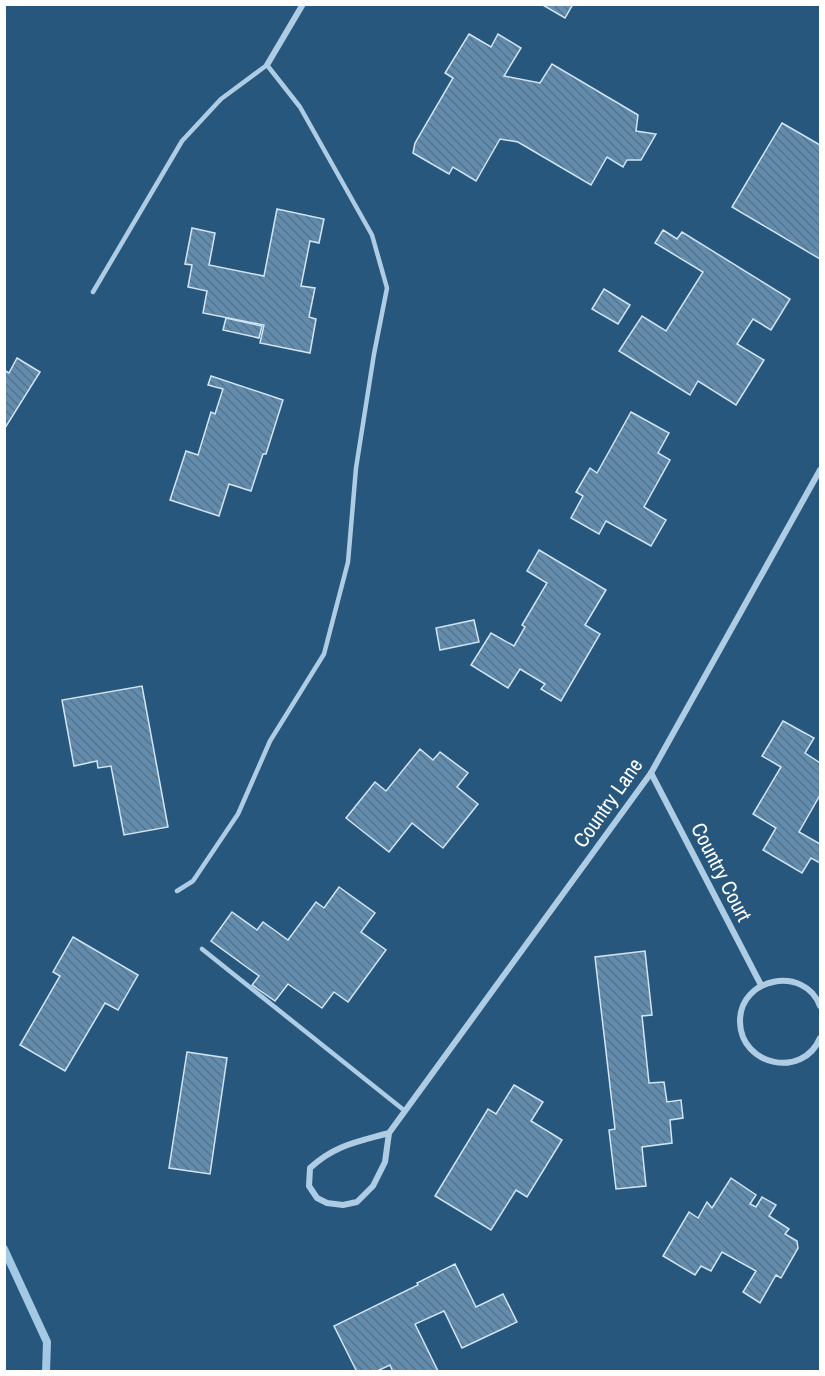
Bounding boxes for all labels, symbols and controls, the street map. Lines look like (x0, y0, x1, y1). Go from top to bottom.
street label: Country Lane (566, 752, 649, 853)
street label: Country Court (684, 817, 759, 926)

